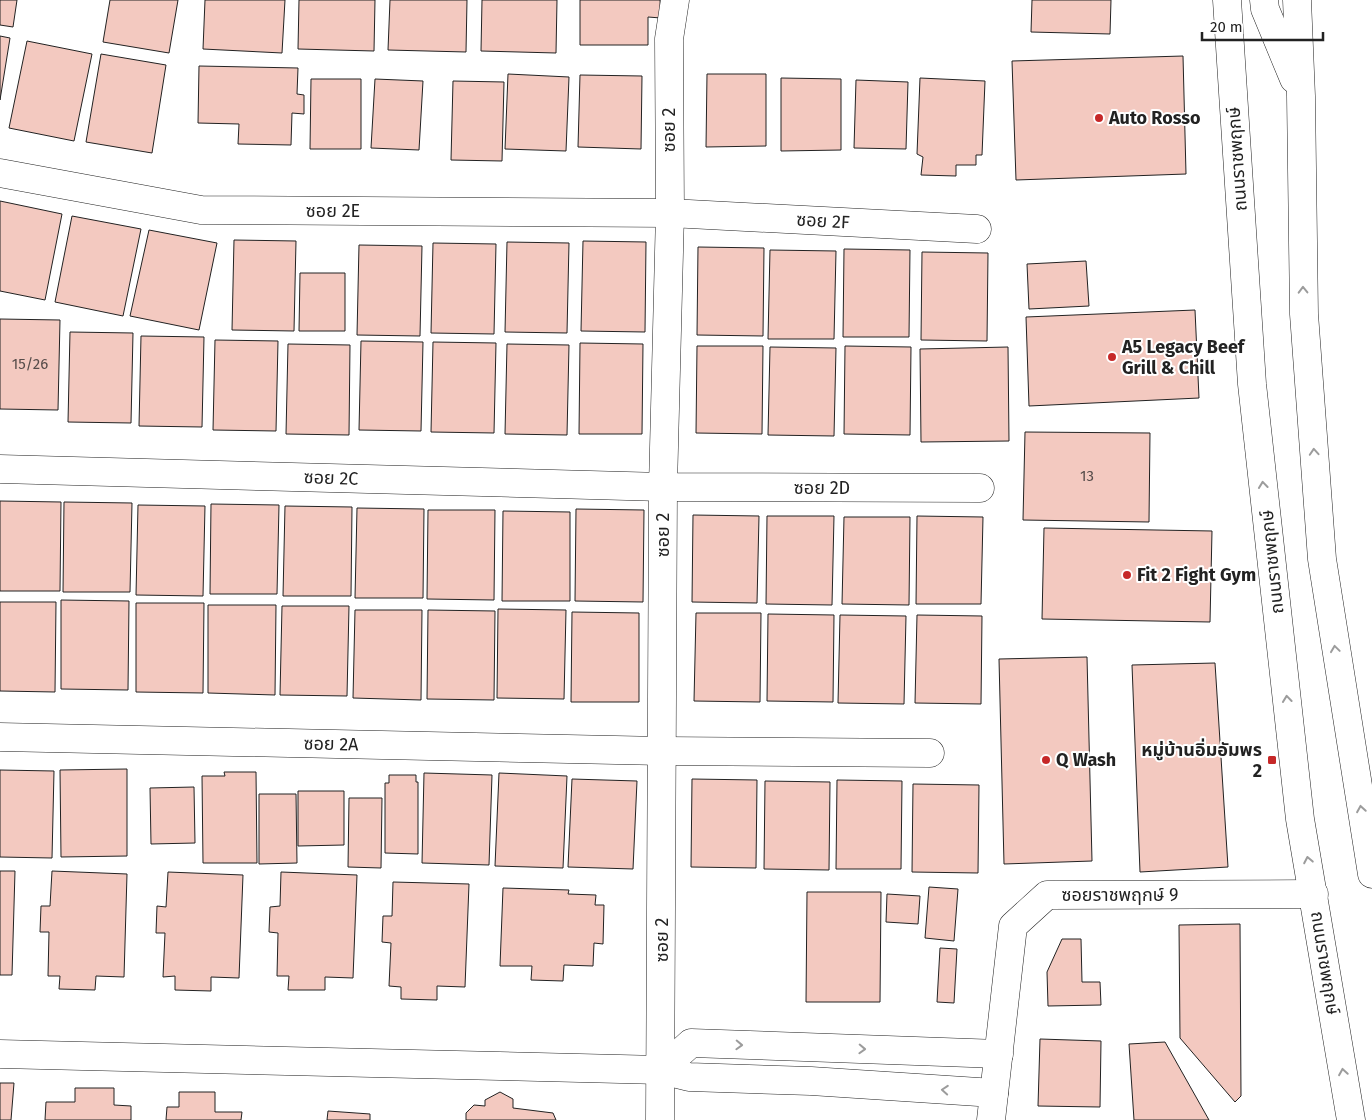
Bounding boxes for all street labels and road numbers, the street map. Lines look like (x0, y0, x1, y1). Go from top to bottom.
street label: ถนนราชพฤกษ์ (1222, 106, 1252, 212)
street label: ซอย 2 (658, 108, 680, 152)
street label: ซอย 2E (306, 200, 360, 222)
street label: ซอย 2F (796, 209, 850, 233)
street label: ซอย 2C (303, 466, 359, 490)
street label: ซอย 2D (794, 477, 850, 499)
street label: ถนนราชพฤกษ์ (1256, 509, 1288, 615)
street label: ซอย 2 (652, 513, 674, 557)
street label: ซอย 2A (303, 733, 359, 755)
street label: ซอยราชพฤกษ์ 9 (1062, 884, 1178, 906)
street label: ถนนราชพฤกษ์ (1306, 910, 1344, 1016)
street label: ซอย 2 (651, 918, 673, 962)

